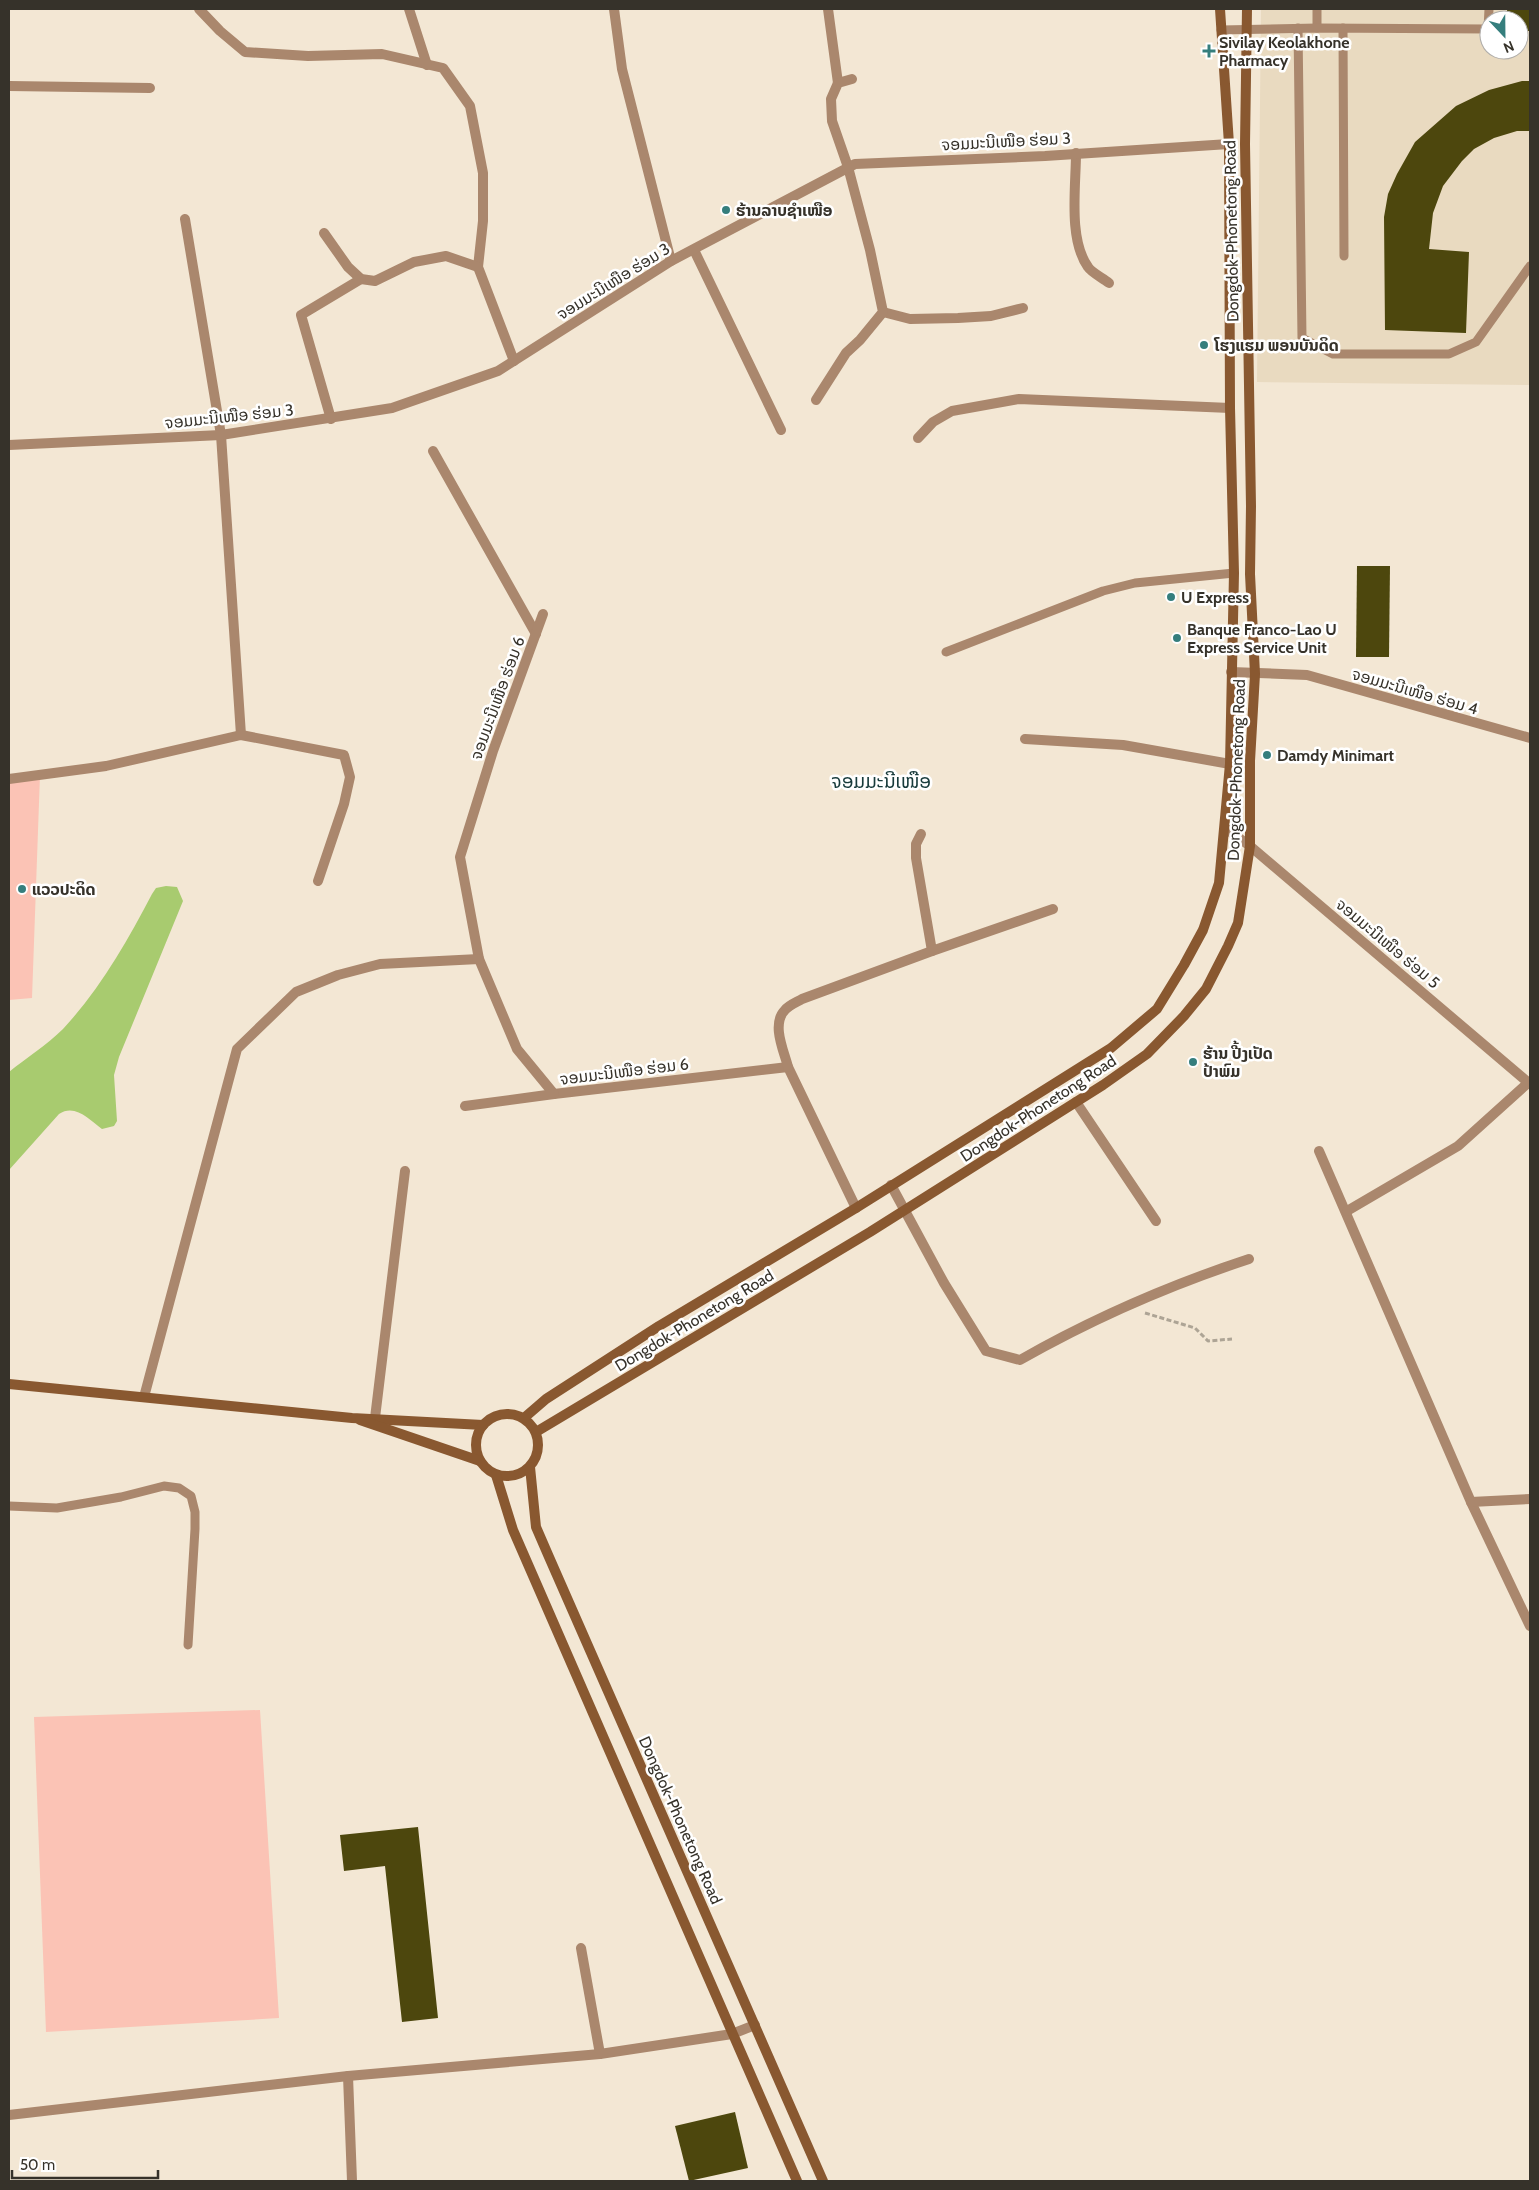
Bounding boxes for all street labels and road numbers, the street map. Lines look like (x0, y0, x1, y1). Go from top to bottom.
street label: ຈອມມະນີເໜືອ ຮ່ອມ 3 (941, 129, 1071, 154)
street label: Dongdok-Phonetong Road (1220, 140, 1243, 322)
street label: ຈອມມະນີເໜືອ ຮ່ອມ 3 (553, 239, 673, 324)
street label: ຈອມມະນີເໜືອ ຮ່ອມ 3 (164, 400, 295, 433)
street label: ຈອມມະນີເໜືອ ຮ່ອມ 6 (466, 634, 529, 763)
street label: ຈອມມະນີເໜືອ ຮ່ອມ 4 (1350, 664, 1480, 719)
street label: Dongdok-Phonetong Road (1224, 679, 1249, 861)
street label: ຈອມມະນີເໜືອ ຮ່ອມ 5 (1332, 894, 1443, 992)
street label: Dongdok-Phonetong Road (957, 1051, 1120, 1166)
street label: ຈອມມະນີເໜືອ ຮ່ອມ 6 (558, 1054, 690, 1089)
street label: Dongdok-Phonetong Road (612, 1266, 777, 1375)
street label: Dongdok-Phonetong Road (635, 1733, 726, 1907)

